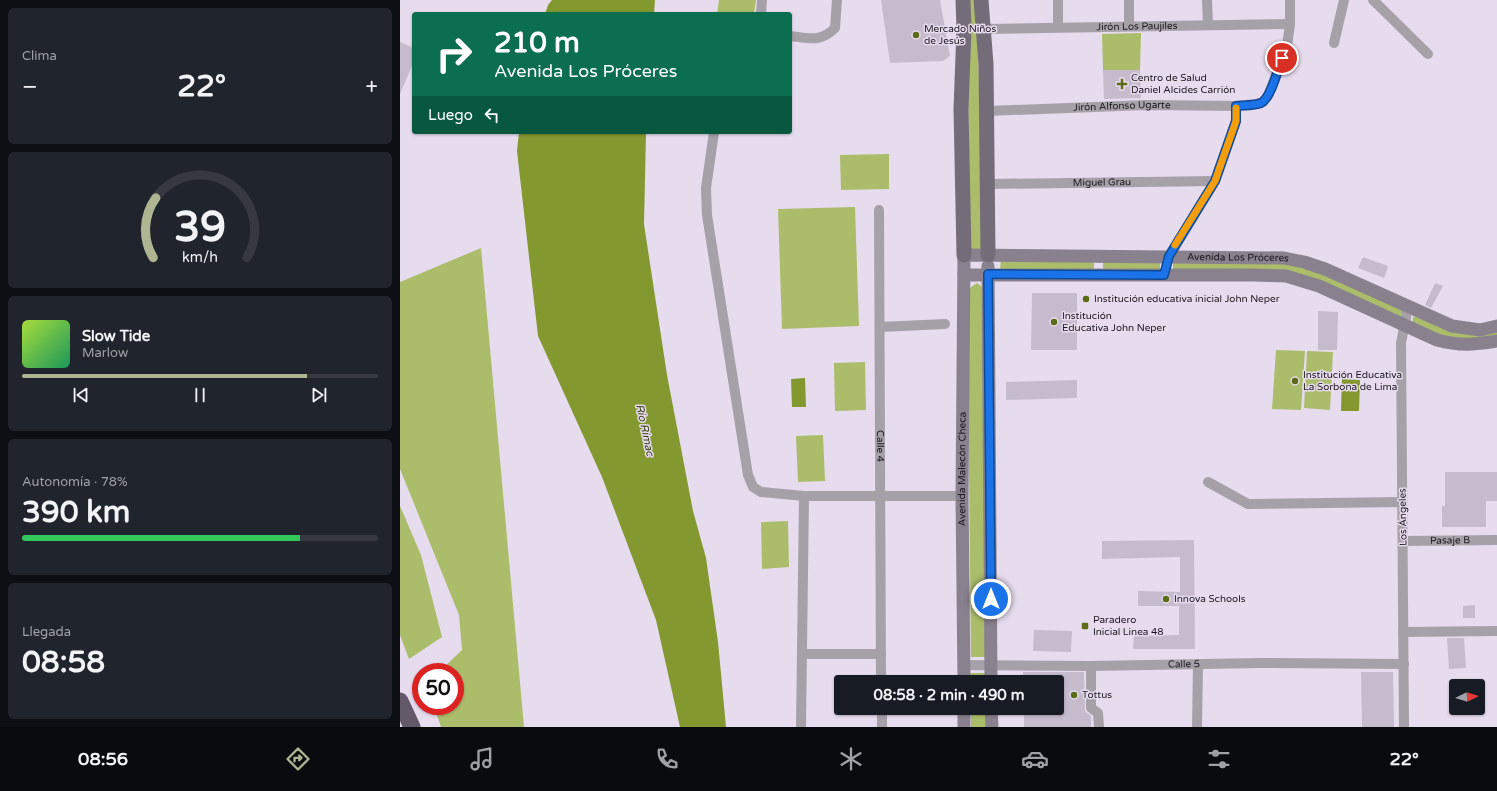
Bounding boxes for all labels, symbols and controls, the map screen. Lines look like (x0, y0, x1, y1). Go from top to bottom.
street label: Jirón Los Paujiles (1096, 20, 1178, 33)
place label: Mercado Niños de Jesús (924, 23, 996, 47)
text: 210 m (494, 26, 580, 60)
icon: right (428, 28, 480, 80)
marker: Mercado Niños de Jesús (911, 30, 921, 40)
pin (1265, 41, 1299, 75)
icon: arrive (1271, 47, 1293, 69)
text: Clima (22, 48, 57, 64)
text: Avenida Los Próceres (494, 60, 677, 82)
text: 22° (177, 68, 226, 105)
place label: Centro de Salud Daniel Alcides Carrión (1131, 72, 1235, 96)
text: − (22, 74, 38, 100)
text: + (366, 74, 378, 100)
marker: Centro de Salud Daniel Alcides Carrión (1116, 78, 1128, 90)
street label: Jirón Alfonso Ugarte (1073, 99, 1171, 114)
icon: left (481, 104, 503, 126)
text: Luego (428, 106, 473, 124)
street label: Miguel Grau (1073, 176, 1131, 189)
text: 39 (174, 202, 226, 252)
text: km/h (182, 248, 218, 265)
street label: Avenida Los Próceres (1187, 251, 1290, 265)
place label: Institución educativa inicial John Neper (1094, 293, 1280, 305)
marker: Institución educativa inicial John Neper (1081, 294, 1091, 304)
place label: Institución Educativa John Neper (1062, 310, 1166, 334)
marker: Institución Educativa John Neper (1049, 317, 1059, 327)
text: Slow Tide (82, 327, 150, 345)
text: Marlow (82, 345, 128, 361)
place label: Institución Educativa La Sorbona de Lima (1303, 369, 1402, 393)
marker: Institución Educativa La Sorbona de Lima (1290, 376, 1300, 386)
icon: previous (70, 384, 92, 406)
icon: pause (189, 384, 211, 406)
icon: next (308, 384, 330, 406)
water label: Río Rímac (633, 403, 657, 458)
street label: Avenida Malecón Checa (956, 412, 969, 526)
street label: Calle 4 (874, 430, 886, 462)
text: Autonomía · 78% (22, 474, 128, 490)
street label: Los Ángeles (1396, 488, 1410, 546)
text: 390 km (22, 494, 130, 531)
street label: Pasaje B (1430, 534, 1470, 547)
position arrow (970, 578, 1012, 620)
place label: Innova Schools (1174, 593, 1246, 605)
marker: Innova Schools (1161, 594, 1171, 604)
place label: Paradero Inicial Linea 48 (1093, 614, 1164, 638)
marker: Paradero Inicial Linea 48 (1080, 621, 1090, 631)
text: Llegada (22, 624, 71, 640)
text: 08:58 (22, 644, 105, 681)
street label: Calle 5 (1168, 658, 1200, 671)
speed limit sign: 50 (412, 663, 464, 715)
north arrow (1449, 679, 1485, 715)
map controls (1449, 679, 1485, 715)
text: 08:58 · 2 min · 490 m (874, 686, 1024, 704)
place label: Tottus (1082, 689, 1112, 701)
marker: Tottus (1069, 690, 1079, 700)
icon: directions (284, 745, 312, 773)
icon: music (468, 745, 496, 773)
icon: phone (653, 745, 681, 773)
icon: climate (837, 745, 865, 773)
icon: car (1021, 745, 1049, 773)
icon: filters (1205, 745, 1233, 773)
text: 08:56 (78, 748, 128, 770)
text: 22° (1389, 748, 1419, 770)

